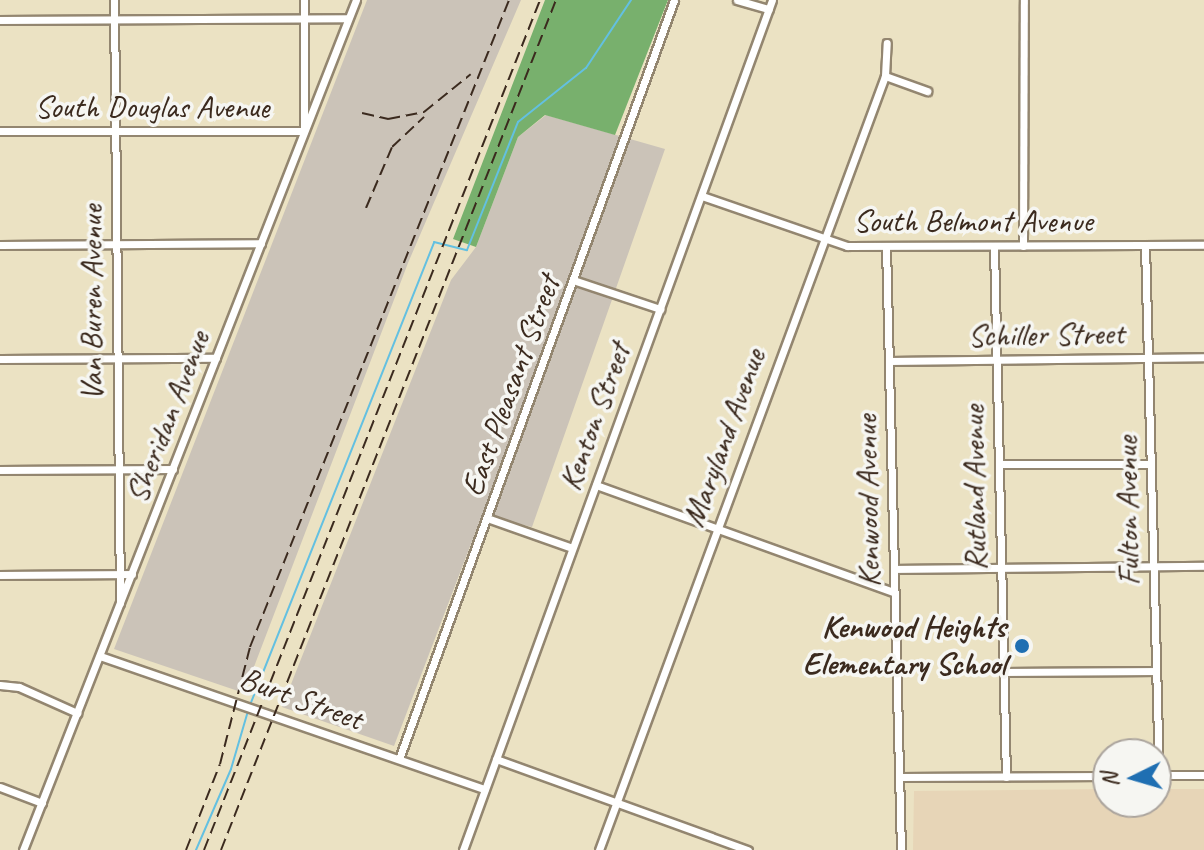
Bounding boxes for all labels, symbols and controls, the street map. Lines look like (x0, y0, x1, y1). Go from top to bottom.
street label: South Douglas Avenue (34, 88, 270, 126)
street label: South Belmont Avenue (852, 202, 1094, 240)
street label: Van Buren Avenue (73, 205, 111, 401)
street label: East Pleasant Street (454, 271, 568, 501)
street label: Schiller Street (967, 314, 1125, 356)
street label: Sheridan Avenue (118, 326, 218, 508)
street label: Kenton Street (551, 338, 639, 496)
street label: Maryland Avenue (674, 344, 774, 532)
street label: Rutland Avenue (954, 405, 996, 571)
street label: Kenwood Avenue (847, 414, 889, 588)
street label: Fulton Avenue (1107, 436, 1149, 586)
place label: Kenwood Heights Elementary School (803, 609, 1006, 684)
marker: Kenwood Heights Elementary School (1013, 637, 1031, 655)
street label: Burt Street (234, 659, 368, 739)
north arrow (1092, 738, 1172, 818)
text: N (1096, 772, 1125, 788)

